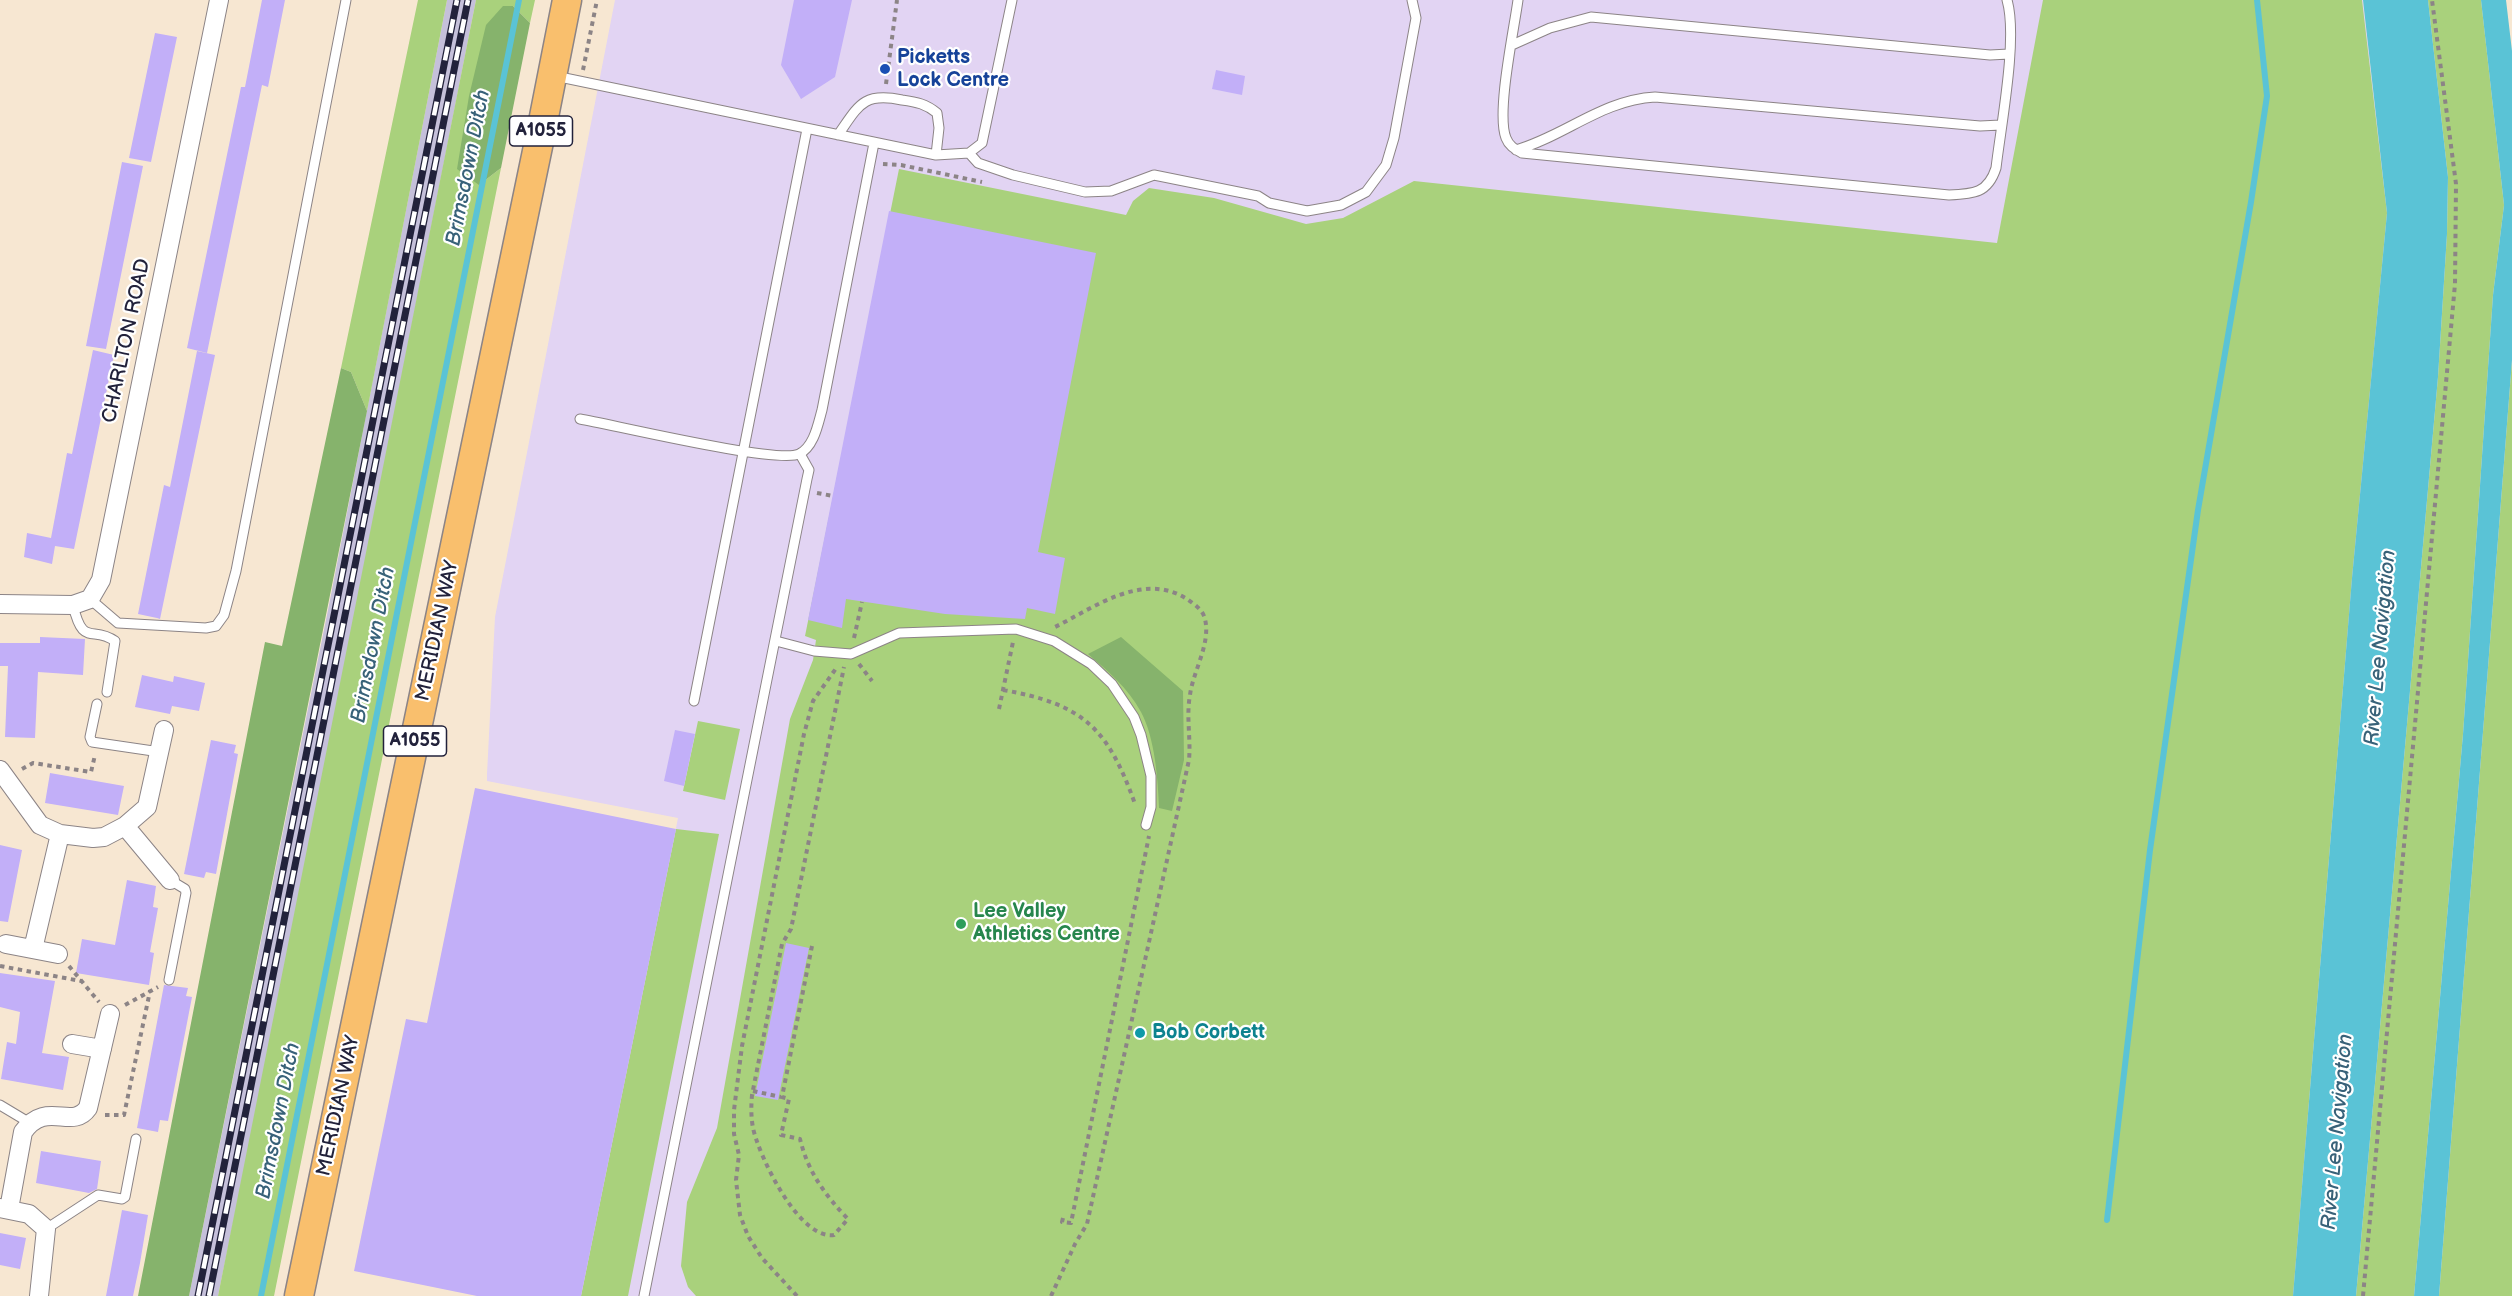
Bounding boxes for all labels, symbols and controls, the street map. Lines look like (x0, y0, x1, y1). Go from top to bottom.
place label: Picketts Lock Centre (897, 46, 1009, 93)
marker: Picketts Lock Centre (878, 62, 892, 76)
water label: Brimsdown Ditch (442, 88, 496, 248)
road number: A1055 (510, 116, 572, 146)
street label: CHARLTON ROAD (98, 257, 156, 425)
water label: River Lee Navigation (2360, 549, 2402, 747)
street label: MERIDIAN WAY (411, 559, 465, 703)
water label: Brimsdown Ditch (347, 565, 401, 725)
road number: A1055 (384, 726, 446, 756)
place label: Lee Valley Athletics Centre (973, 900, 1120, 947)
marker: Lee Valley Athletics Centre (954, 917, 968, 931)
place label: Bob Corbett (1152, 1021, 1265, 1045)
marker: Bob Corbett (1133, 1026, 1147, 1040)
water label: River Lee Navigation (2317, 1033, 2359, 1231)
street label: MERIDIAN WAY (312, 1034, 366, 1178)
water label: Brimsdown Ditch (252, 1041, 306, 1201)

